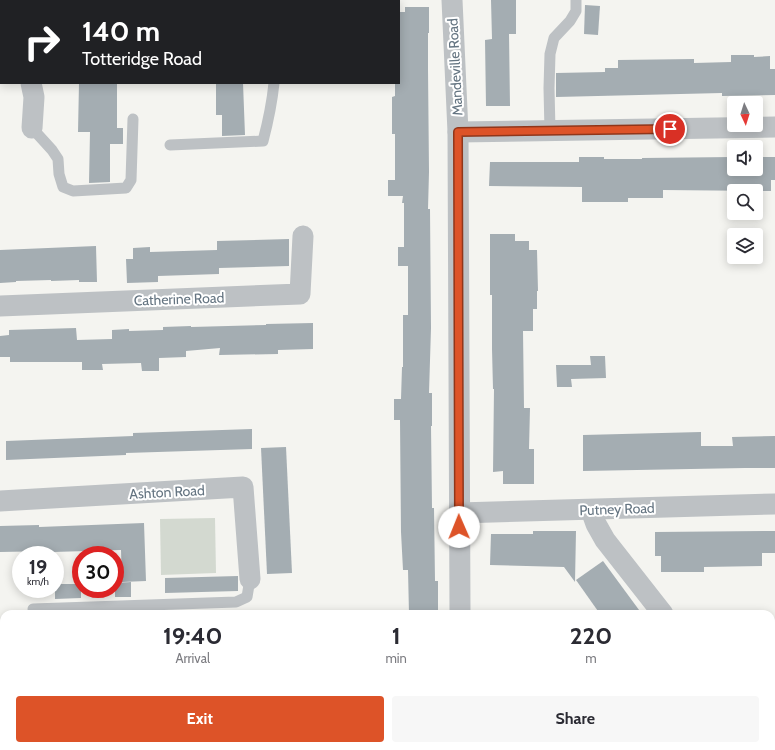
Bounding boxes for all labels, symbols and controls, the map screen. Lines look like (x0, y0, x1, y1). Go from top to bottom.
text: 140 m (82, 14, 160, 48)
icon: right (16, 16, 68, 68)
street label: Mandeville Road (443, 18, 467, 116)
text: Totteridge Road (82, 48, 202, 70)
north arrow (727, 96, 763, 132)
map controls (727, 96, 763, 264)
pin (653, 112, 687, 146)
icon: arrive (659, 118, 681, 140)
button: sound (727, 140, 763, 176)
button: search (727, 184, 763, 220)
button: layers (727, 228, 763, 264)
street label: Catherine Road (133, 288, 225, 310)
street label: Ashton Road (129, 481, 205, 503)
street label: Putney Road (579, 499, 655, 519)
position arrow (438, 506, 480, 548)
speed limit sign: 30 (72, 546, 124, 598)
text: 19 (29, 555, 47, 579)
text: km/h (27, 575, 49, 588)
text: 19:40 (163, 621, 222, 650)
text: 1 (392, 621, 401, 650)
text: 220 (570, 621, 612, 650)
text: Arrival (175, 650, 210, 666)
text: min (385, 650, 407, 666)
text: m (585, 650, 597, 666)
button: Exit (16, 696, 384, 742)
button: Share (392, 696, 759, 742)

